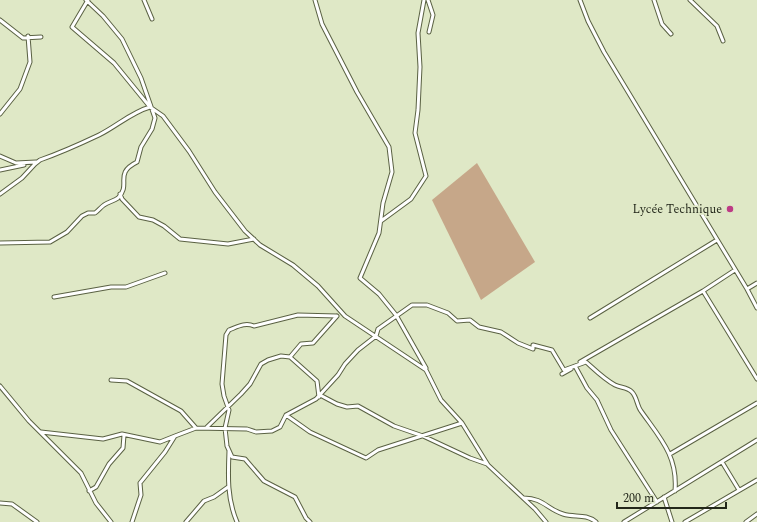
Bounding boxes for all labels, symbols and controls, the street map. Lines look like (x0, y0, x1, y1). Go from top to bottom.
place label: Lycée Technique (632, 200, 722, 219)
marker: Lycée Technique (725, 204, 735, 214)
scale bar (617, 484, 726, 510)
text: 200 m (623, 489, 654, 508)

